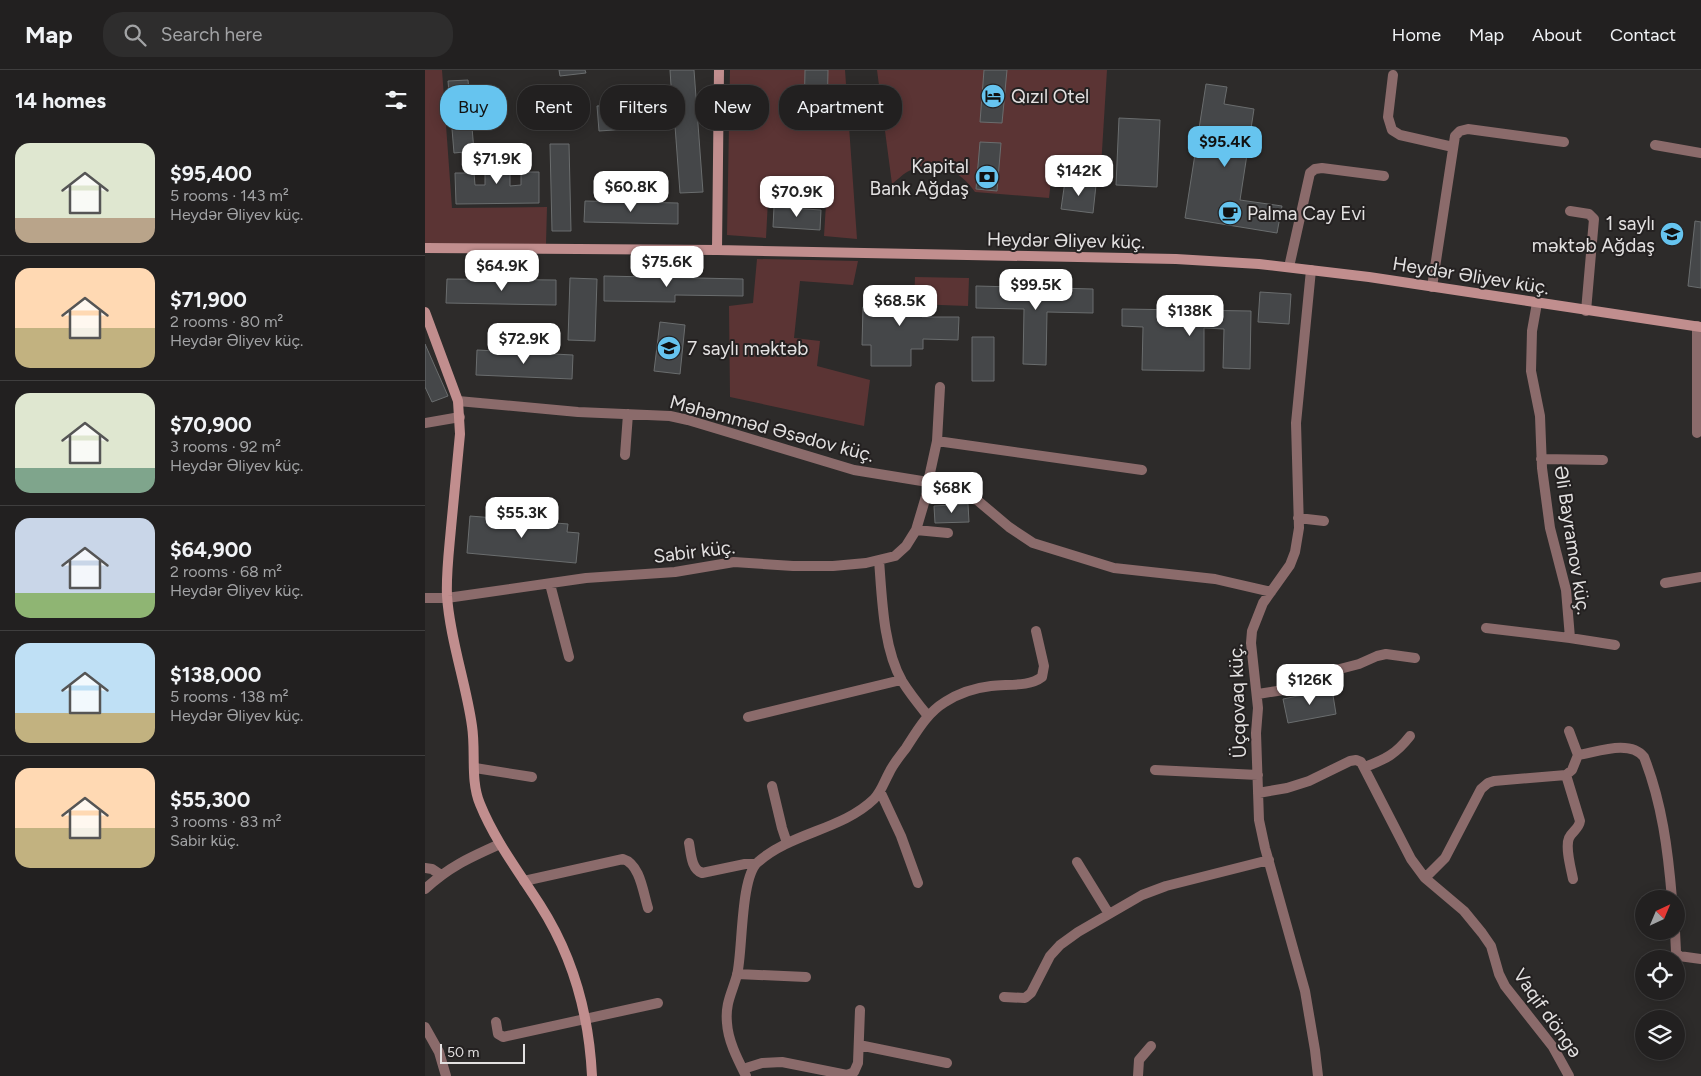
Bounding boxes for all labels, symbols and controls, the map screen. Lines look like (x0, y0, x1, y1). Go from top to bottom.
search box (103, 12, 453, 57)
text: Map (25, 20, 73, 49)
icon: search (121, 21, 149, 49)
text: Search here (161, 23, 262, 46)
text: Home (1392, 24, 1441, 46)
text: Map (1469, 24, 1504, 46)
text: About (1532, 24, 1582, 46)
text: Contact (1610, 24, 1676, 46)
hotel icon: Qızıl Otel (980, 83, 1006, 109)
chip: Buy (440, 85, 507, 130)
chip: Rent (517, 85, 590, 130)
chip: Filters (600, 85, 685, 130)
chip: New (695, 85, 769, 130)
chip: Apartment (779, 85, 902, 130)
place label: Qızıl Otel (1011, 85, 1089, 108)
icon: filters (382, 86, 410, 114)
text: 14 homes (15, 88, 106, 113)
pin: $95.4K (1184, 126, 1266, 168)
text: $95.4K (1199, 132, 1251, 151)
pin: $71.9K (456, 142, 538, 185)
text: $71.9K (473, 149, 521, 168)
pin: $142K (1044, 154, 1114, 197)
place label: Kapital Bank Ağdaş (870, 155, 969, 200)
text: $95,400 (170, 161, 252, 186)
text: $142K (1056, 161, 1102, 180)
icon: home (55, 163, 115, 223)
bank icon: Kapital Bank Ağdaş (974, 164, 1000, 190)
pin: $60.8K (590, 170, 672, 213)
pin: $70.9K (756, 176, 838, 218)
text: $60.8K (605, 177, 657, 196)
text: $70.9K (771, 182, 823, 201)
text: 5 rooms · 143 m² (170, 186, 289, 205)
cafe icon: Palma Cay Evi (1217, 200, 1243, 226)
place label: Palma Cay Evi (1247, 202, 1366, 225)
text: Heydər Əliyev küç. (170, 205, 303, 224)
place label: 1 saylı məktəb Ağdaş (1532, 212, 1655, 257)
school or university icon: 1 saylı məktəb Ağdaş (1659, 221, 1685, 247)
street label: Heydər Əliyev küç. (987, 228, 1145, 253)
pin: $75.6K (626, 246, 708, 288)
pin: $64.9K (461, 250, 543, 292)
text: $75.6K (642, 252, 692, 271)
street label: Heydər Əliyev küç. (1391, 252, 1551, 299)
text: $64.9K (476, 256, 528, 275)
pin: $99.5K (995, 268, 1077, 311)
text: $99.5K (1010, 275, 1062, 294)
pin: $68.5K (859, 284, 941, 327)
text: $71,900 (170, 287, 247, 312)
icon: home (55, 288, 115, 348)
text: $68.5K (874, 291, 926, 310)
pin: $138K (1155, 294, 1225, 337)
text: $138K (1168, 301, 1212, 320)
text: 2 rooms · 80 m² (170, 312, 283, 331)
pin: $72.9K (483, 322, 565, 365)
text: $72.9K (499, 329, 549, 348)
text: Heydər Əliyev küç. (170, 331, 303, 350)
school or university icon: 7 saylı məktəb (656, 335, 682, 361)
place label: 7 saylı məktəb (687, 337, 808, 360)
street label: Məhəmməd Əsədov küç. (667, 390, 877, 467)
text: $70,900 (170, 412, 252, 437)
icon: home (55, 413, 115, 473)
text: 3 rooms · 92 m² (170, 437, 281, 456)
text: Heydər Əliyev küç. (170, 456, 303, 475)
street label: Əli Bayramov küç. (1549, 464, 1596, 616)
pin: $68K (922, 472, 982, 514)
text: $68K (933, 478, 971, 497)
pin: $55.3K (481, 496, 563, 539)
text: $55.3K (497, 503, 547, 522)
street label: Sabir küç. (652, 535, 736, 568)
text: $64,900 (170, 537, 252, 562)
icon: home (55, 538, 115, 598)
text: 2 rooms · 68 m² (170, 562, 282, 581)
text: Heydər Əliyev küç. (170, 581, 303, 600)
street label: Üçqovaq küç. (1224, 643, 1251, 759)
text: $138,000 (170, 662, 261, 687)
icon: home (55, 663, 115, 723)
pin: $126K (1275, 664, 1345, 706)
text: $126K (1288, 670, 1332, 689)
text: 5 rooms · 138 m² (170, 687, 289, 706)
text: Heydər Əliyev küç. (170, 706, 303, 725)
text: $55,300 (170, 787, 250, 812)
icon: home (55, 788, 115, 848)
text: 3 rooms · 83 m² (170, 812, 282, 831)
text: Sabir küç. (170, 831, 239, 850)
north arrow (1635, 890, 1685, 940)
map controls (1635, 890, 1685, 1060)
button: locate (1635, 950, 1685, 1000)
street label: Vaqif döngə (1508, 964, 1587, 1062)
button: layers (1635, 1010, 1685, 1060)
scale bar (440, 1041, 525, 1064)
text: 50 m (447, 1044, 479, 1061)

